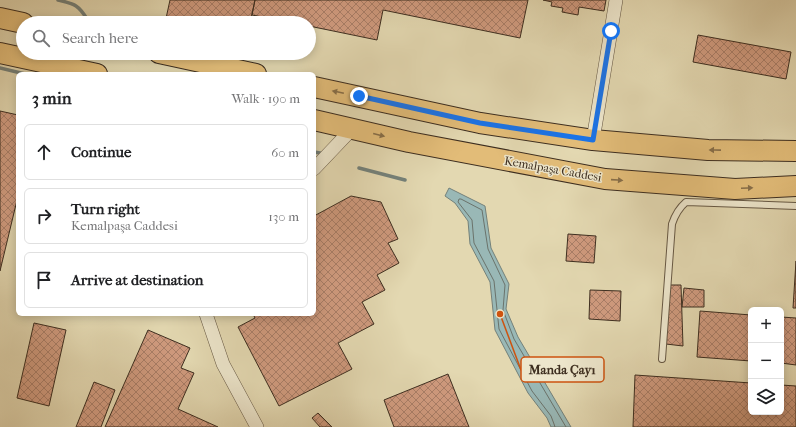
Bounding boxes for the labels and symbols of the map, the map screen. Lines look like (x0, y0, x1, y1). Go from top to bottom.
route start (602, 22, 620, 40)
route end (350, 87, 368, 105)
one-way arrow (332, 88, 344, 94)
one-way arrow (373, 133, 386, 139)
one-way arrow (709, 147, 721, 154)
street label: Kemalpaşa Caddesi (503, 154, 603, 186)
one-way arrow (611, 176, 623, 183)
one-way arrow (741, 185, 754, 191)
callout: Manda Çayı (521, 357, 604, 382)
text: Manda Çayı (528, 362, 595, 378)

